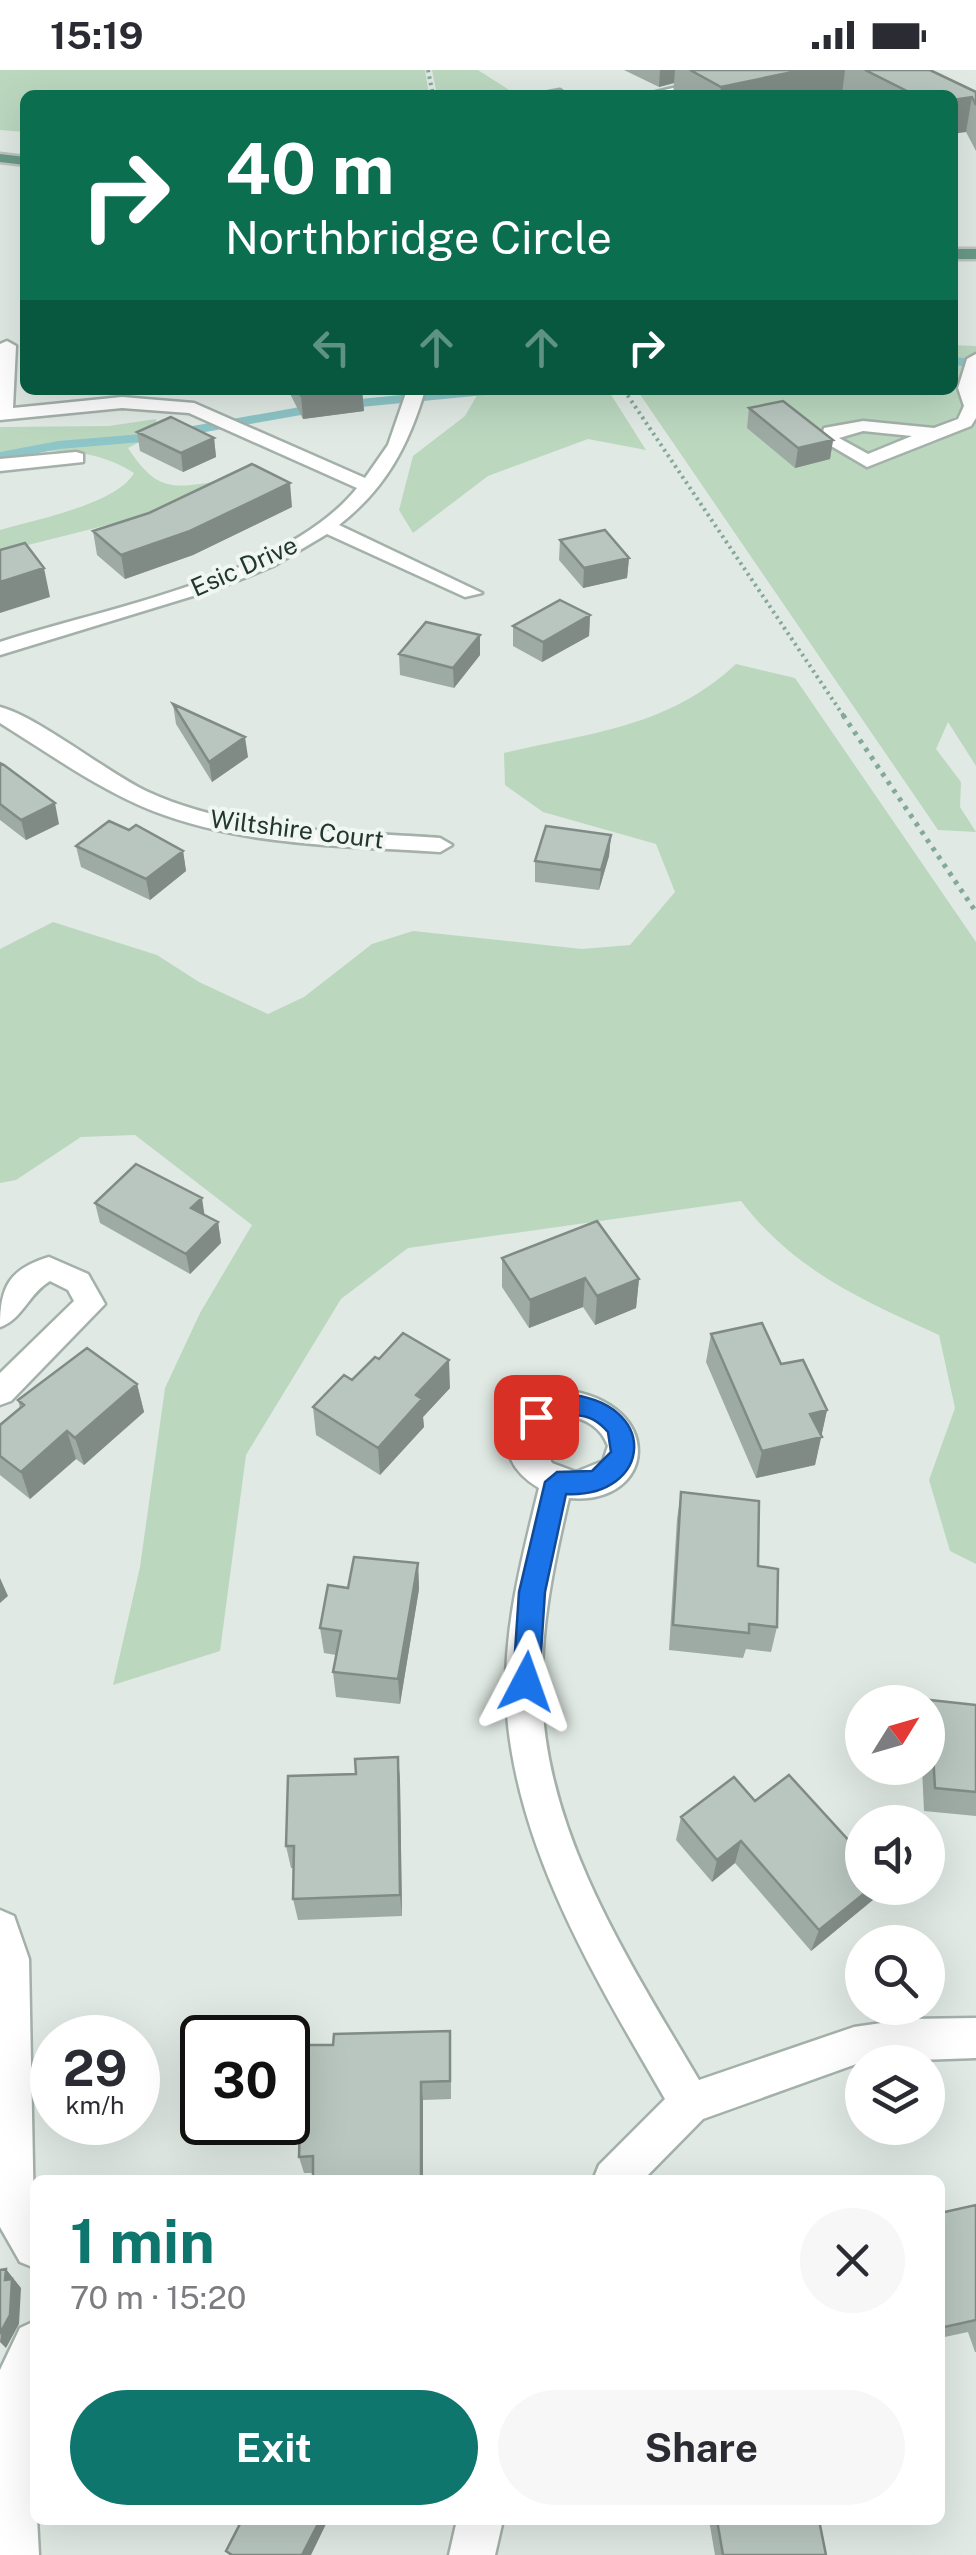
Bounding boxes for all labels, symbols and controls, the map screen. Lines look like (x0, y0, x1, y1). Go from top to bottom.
text: 15:19 (50, 13, 143, 58)
text: 40 m (225, 127, 395, 210)
icon: right (60, 130, 190, 260)
text: Northbridge Circle (225, 211, 612, 264)
icon: left (304, 320, 359, 375)
icon: ahead (409, 320, 464, 375)
icon: ahead (514, 320, 569, 375)
icon: right (619, 320, 674, 375)
street label: Esic Drive (186, 529, 302, 603)
street label: Wiltshire Court (209, 803, 385, 855)
pin (494, 1375, 579, 1460)
icon: arrive (509, 1390, 564, 1445)
position arrow (474, 1630, 578, 1734)
north arrow (845, 1685, 945, 1785)
map controls (845, 1685, 945, 2145)
button: sound (845, 1805, 945, 1905)
button: search (845, 1925, 945, 2025)
speed limit sign: 30 (180, 2015, 310, 2145)
text: 29 (63, 2038, 127, 2097)
button: layers (845, 2045, 945, 2145)
text: km/h (66, 2090, 124, 2120)
text: 1 min (70, 2206, 215, 2277)
button: close (800, 2208, 905, 2313)
text: 70 m · 15:20 (70, 2279, 246, 2316)
button: Exit (70, 2390, 478, 2505)
button: Share (498, 2390, 905, 2505)

